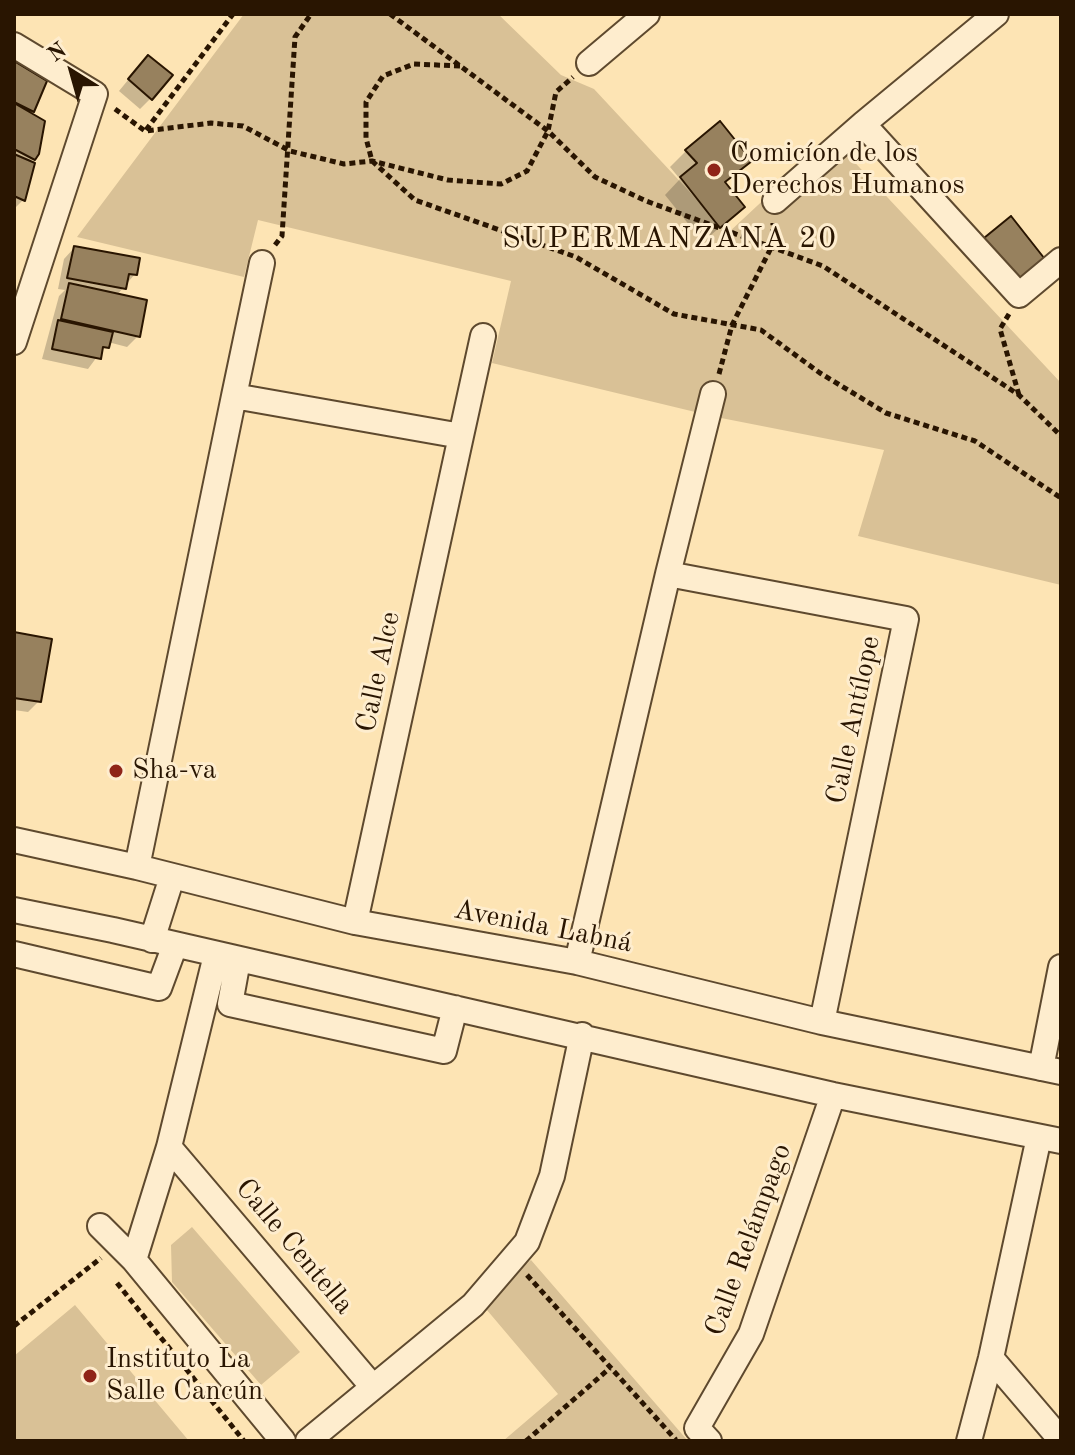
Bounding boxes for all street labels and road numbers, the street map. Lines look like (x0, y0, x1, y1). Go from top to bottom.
street label: Calle Alce (350, 609, 408, 735)
street label: Calle Antílope (820, 633, 888, 807)
street label: Avenida Labná (451, 893, 635, 961)
street label: Calle Relámpago (699, 1139, 799, 1341)
street label: Calle Centella (228, 1172, 360, 1322)

